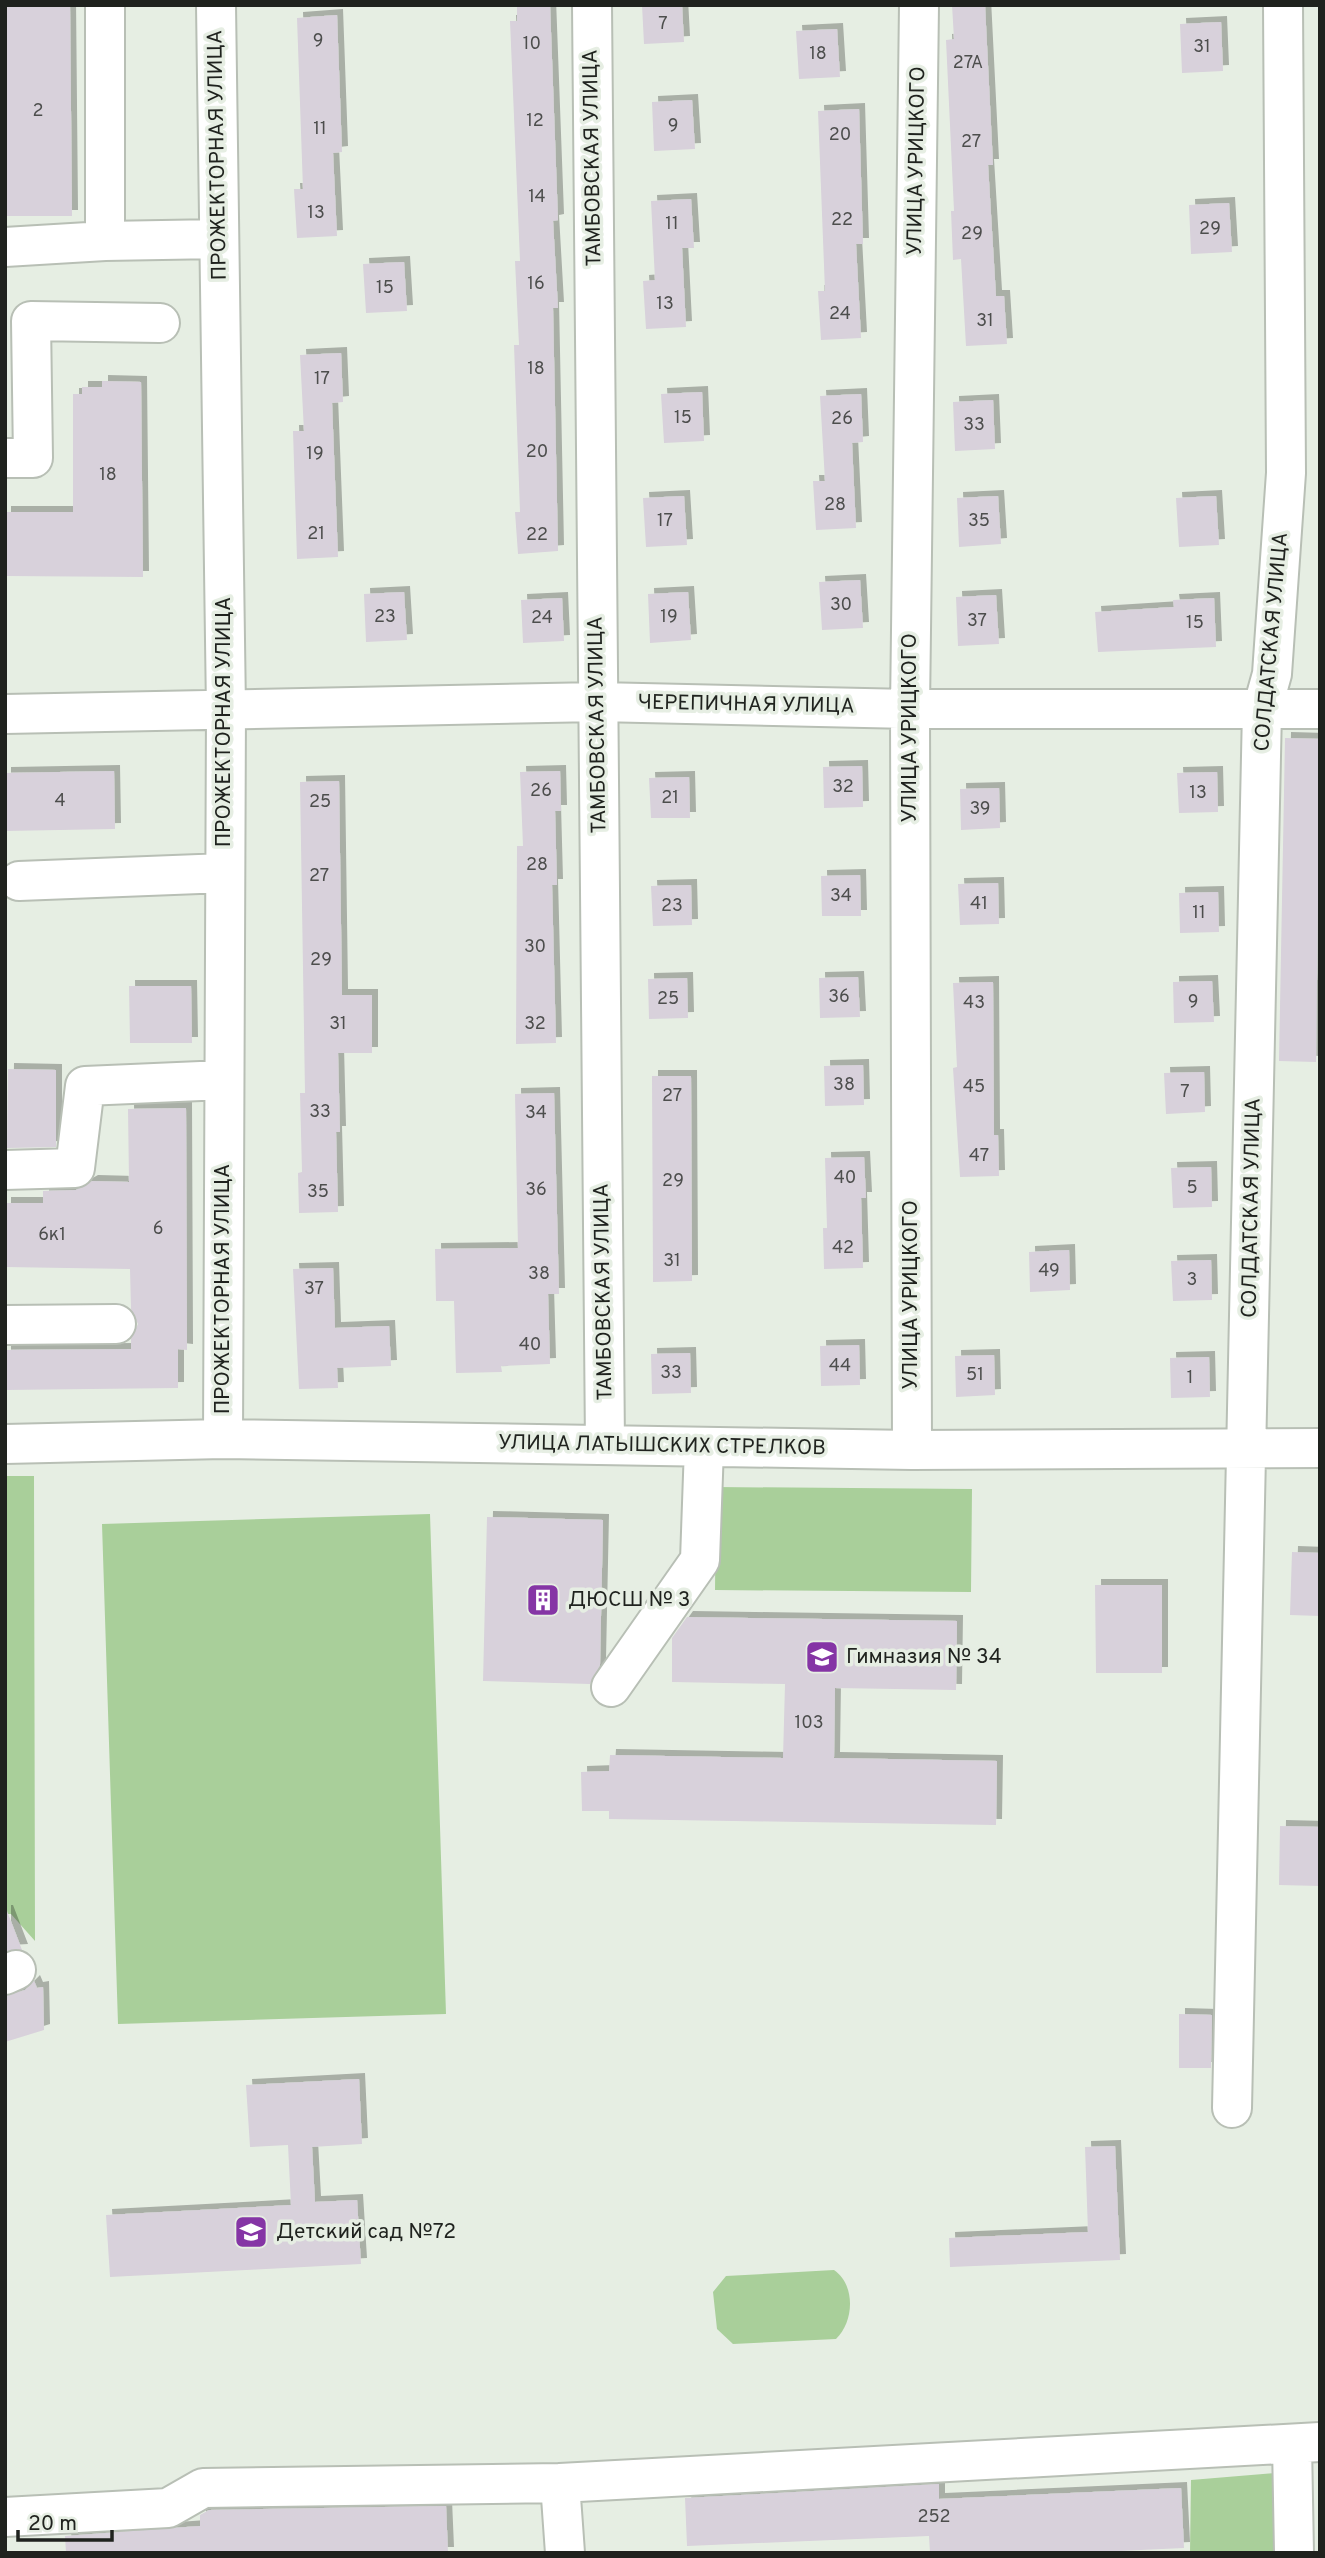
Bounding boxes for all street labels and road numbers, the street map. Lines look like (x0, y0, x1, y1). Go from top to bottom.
street label: ПРОЖЕКТОРНАЯ УЛИЦА (202, 29, 234, 281)
street label: ТАМБОВСКАЯ УЛИЦА (578, 49, 608, 267)
street label: УЛИЦА УРИЦКОГО (902, 66, 932, 256)
street label: СОЛДАТСКАЯ УЛИЦА (1249, 531, 1295, 753)
street label: ПРОЖЕКТОРНАЯ УЛИЦА (211, 597, 238, 847)
street label: ТАМБОВСКАЯ УЛИЦА (583, 616, 613, 834)
street label: УЛИЦА УРИЦКОГО (897, 633, 924, 823)
street label: ЧЕРЕПИЧНАЯ УЛИЦА (637, 690, 855, 720)
street label: СОЛДАТСКАЯ УЛИЦА (1237, 1098, 1267, 1318)
street label: ПРОЖЕКТОРНАЯ УЛИЦА (210, 1164, 237, 1414)
street label: ТАМБОВСКАЯ УЛИЦА (589, 1183, 619, 1401)
street label: УЛИЦА УРИЦКОГО (898, 1200, 925, 1390)
street label: УЛИЦА ЛАТЫШСКИХ СТРЕЛКОВ (498, 1430, 826, 1462)

